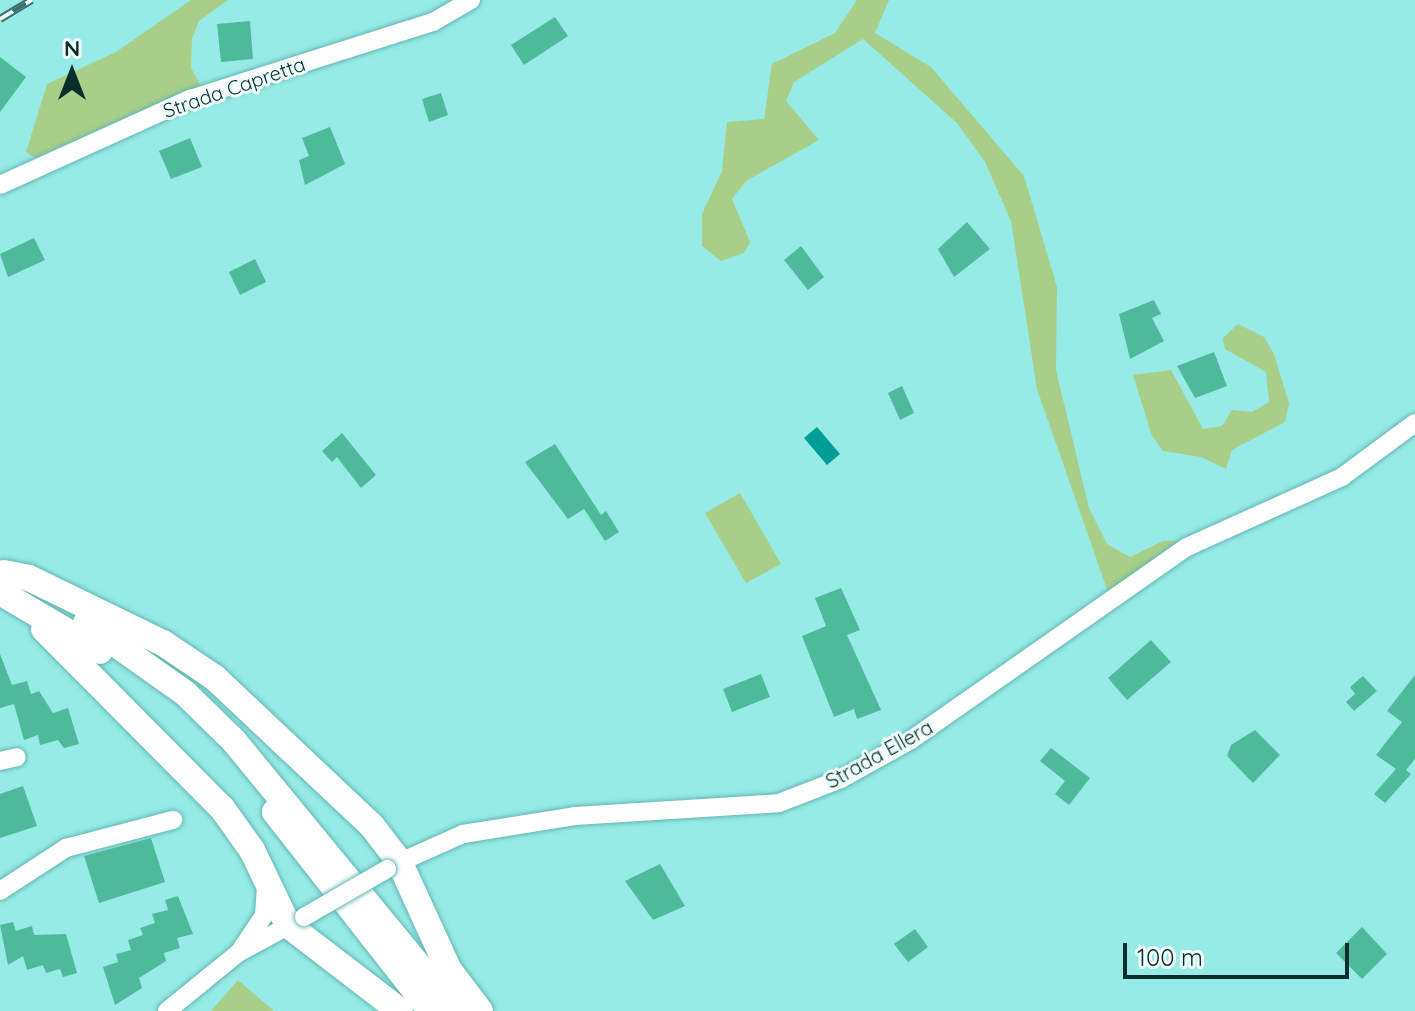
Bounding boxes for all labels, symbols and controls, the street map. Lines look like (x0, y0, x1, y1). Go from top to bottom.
north arrow (32, 32, 112, 112)
text: N (64, 34, 80, 62)
street label: Strada Capretta (160, 51, 308, 123)
street label: Strada Ellera (821, 715, 937, 793)
scale bar (1127, 927, 1353, 977)
text: 100 m (1137, 942, 1203, 972)

